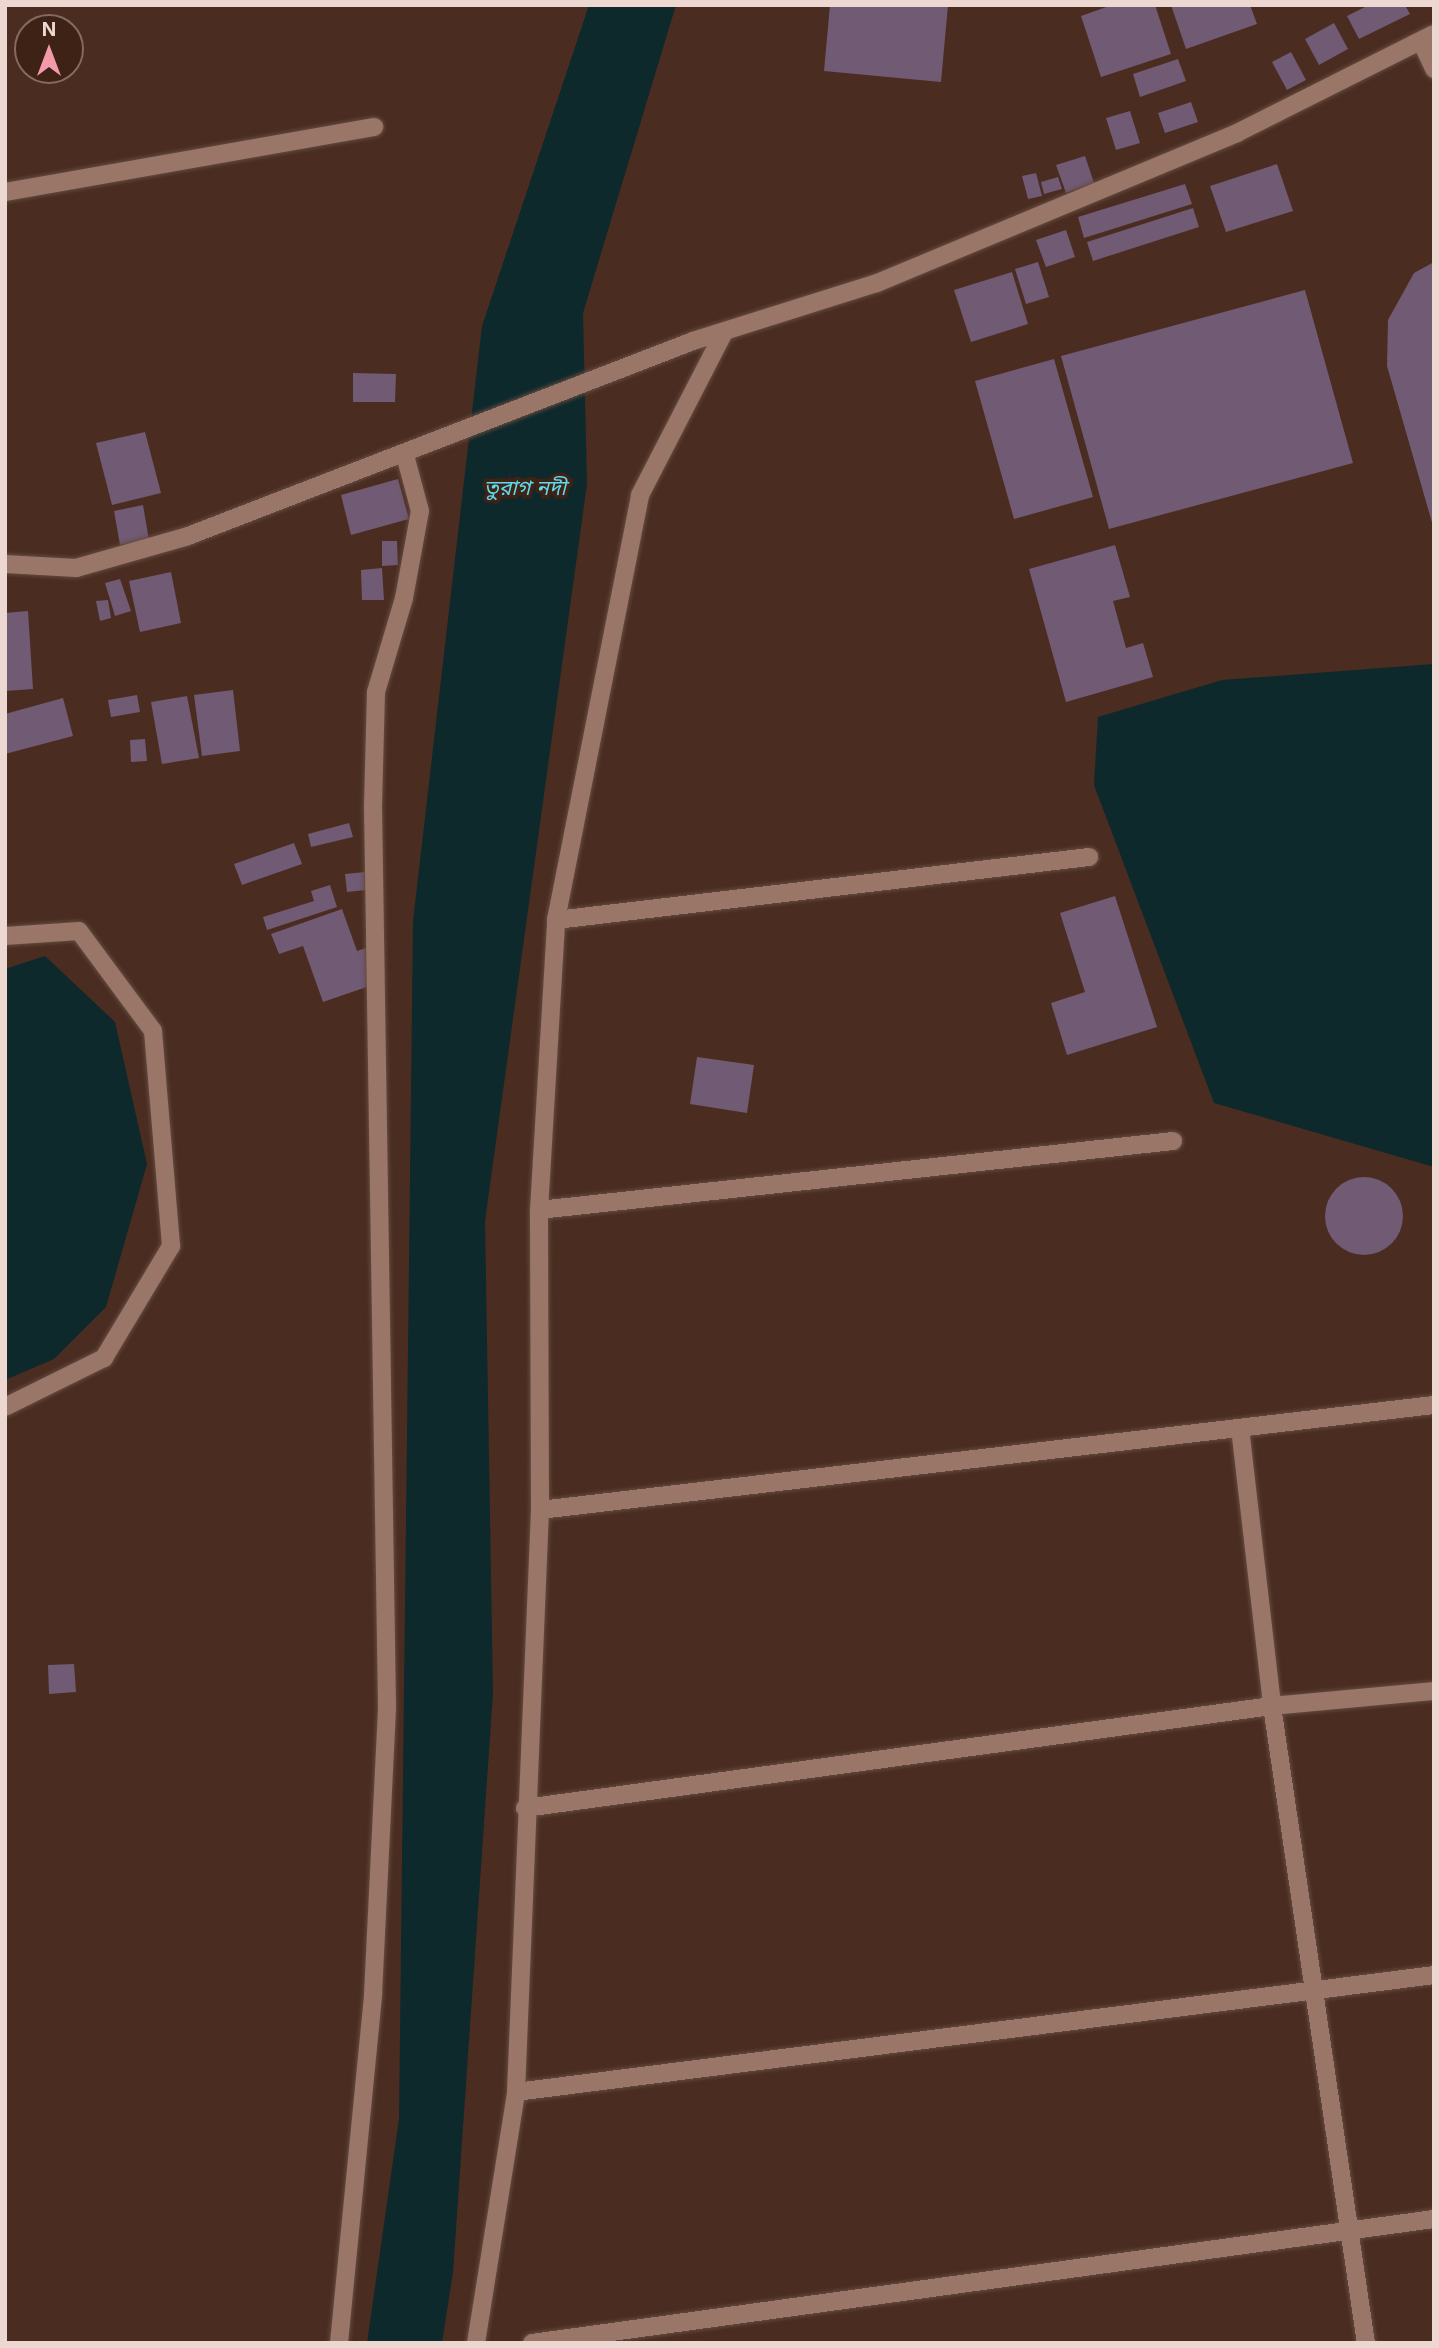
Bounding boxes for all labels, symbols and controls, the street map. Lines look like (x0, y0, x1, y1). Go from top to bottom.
north arrow (14, 14, 84, 84)
text: N (42, 18, 56, 41)
water label: তুরাগ নদী (484, 475, 566, 501)

